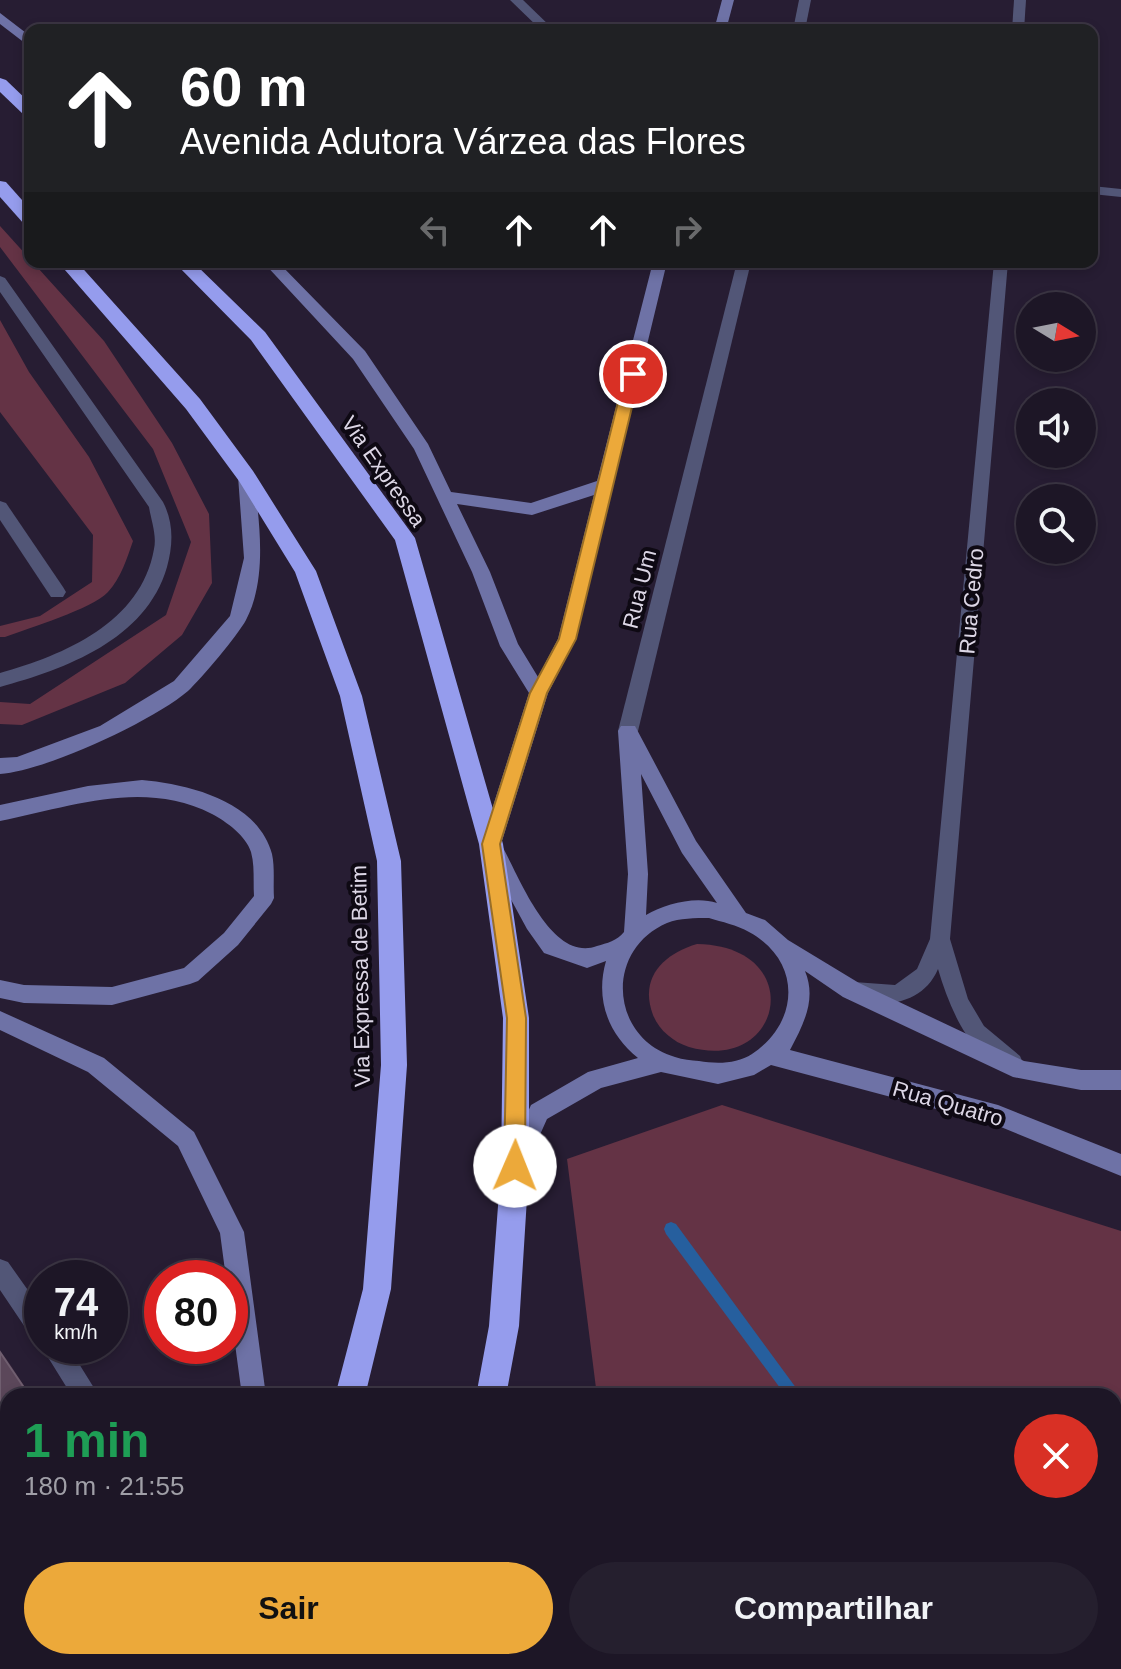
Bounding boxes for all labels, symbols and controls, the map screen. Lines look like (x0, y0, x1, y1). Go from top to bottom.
text: 60 m (180, 55, 308, 118)
icon: ahead (48, 56, 152, 160)
text: Avenida Adutora Várzea das Flores (180, 121, 746, 162)
icon: left (413, 208, 457, 252)
icon: ahead (497, 208, 541, 252)
icon: ahead (581, 208, 625, 252)
icon: right (665, 208, 709, 252)
north arrow (1016, 292, 1096, 372)
map controls (1016, 292, 1096, 564)
pin (599, 340, 667, 408)
icon: arrive (611, 352, 655, 396)
button: sound (1016, 388, 1096, 468)
street label: Via Expressa (336, 411, 431, 532)
button: search (1016, 484, 1096, 564)
street label: Rua Um (618, 547, 661, 631)
street label: Rua Cedro (954, 547, 989, 655)
street label: Via Expressa de Betim (346, 865, 375, 1087)
street label: Rua Quatro (890, 1076, 1006, 1131)
position arrow (473, 1124, 557, 1208)
speed limit sign: 80 (144, 1260, 248, 1364)
text: 74 (54, 1280, 98, 1324)
text: km/h (54, 1321, 98, 1343)
text: 1 min (24, 1414, 149, 1467)
button: close (1014, 1414, 1098, 1498)
text: 180 m · 21:55 (24, 1471, 184, 1501)
button: Sair (24, 1562, 553, 1654)
button: Compartilhar (569, 1562, 1098, 1654)

